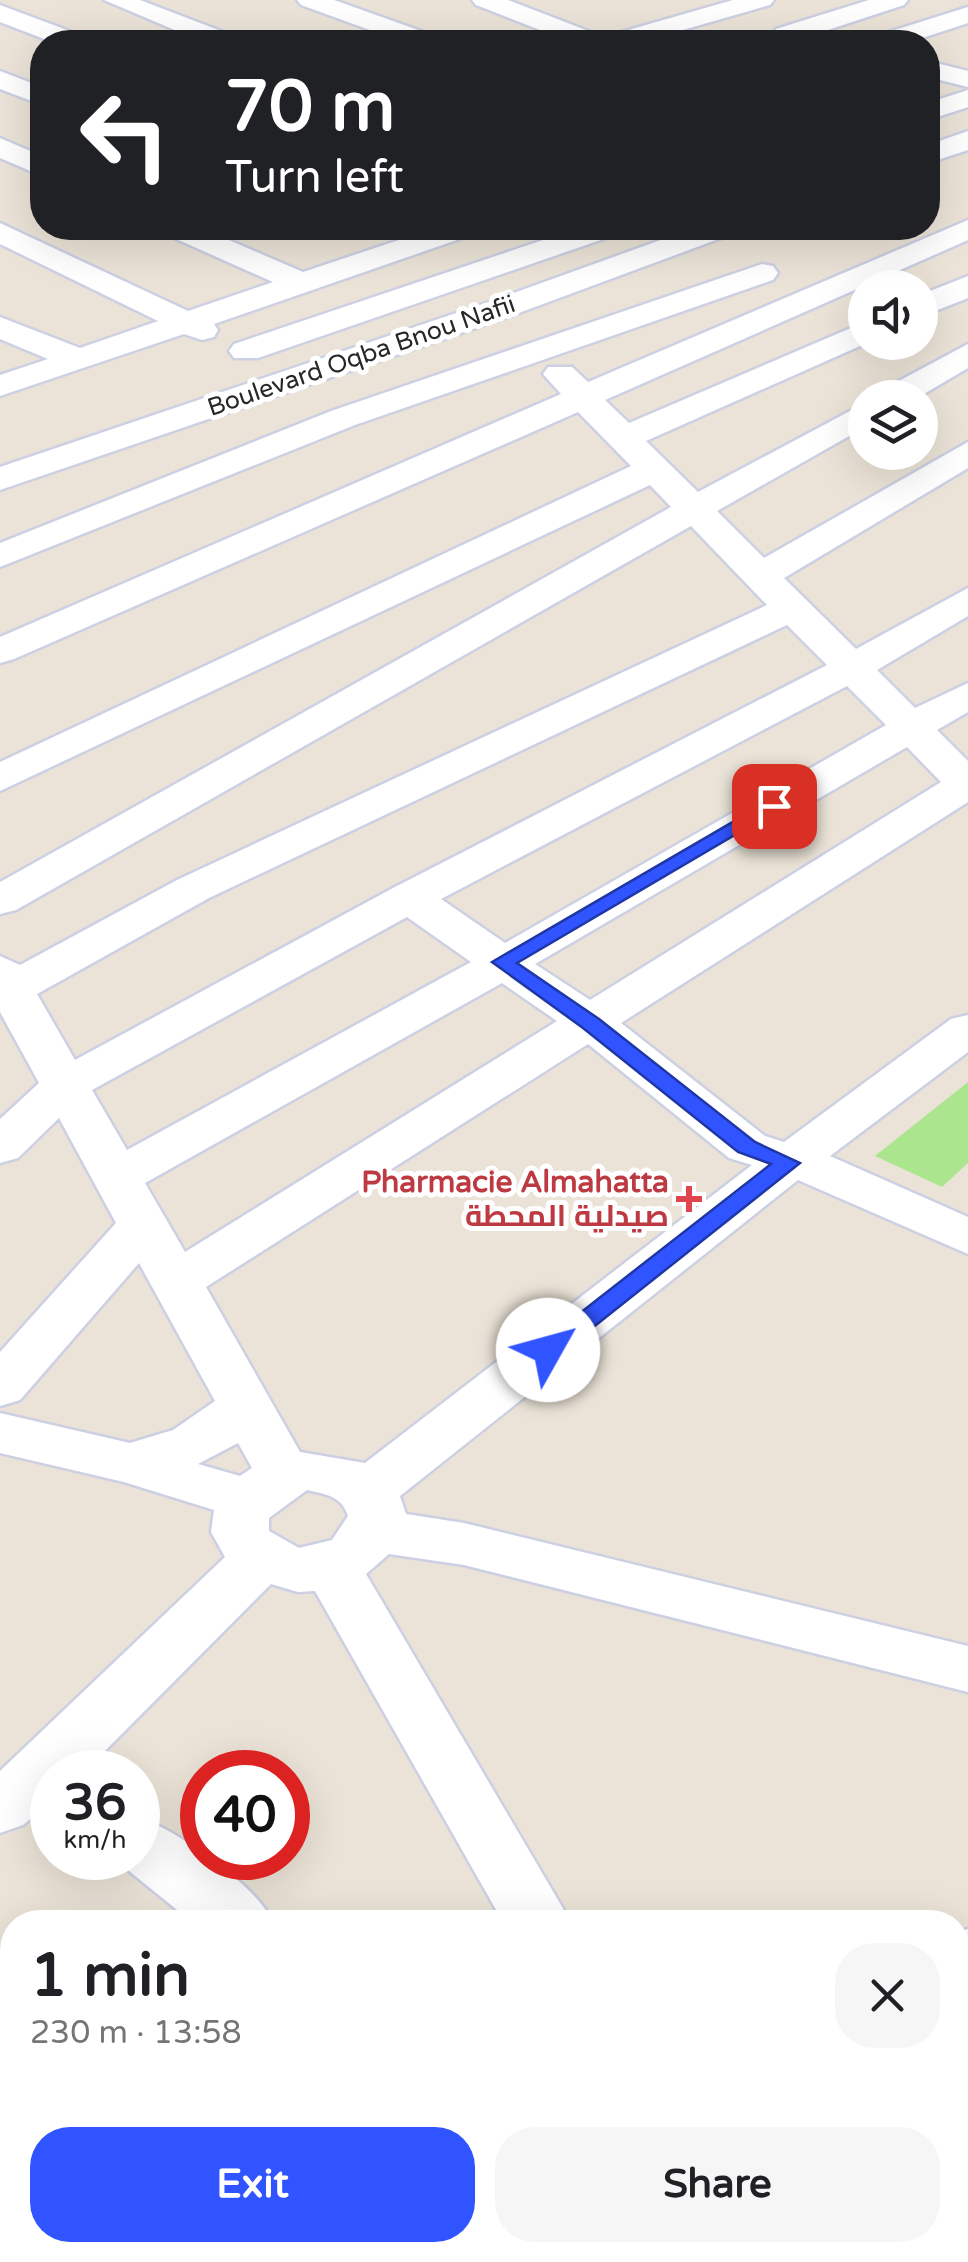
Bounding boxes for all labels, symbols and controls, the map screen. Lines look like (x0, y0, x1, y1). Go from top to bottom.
text: 70 m (225, 66, 395, 150)
icon: left (60, 70, 190, 200)
text: Turn left (225, 151, 404, 205)
map controls (848, 270, 938, 470)
button: sound (848, 270, 938, 360)
street label: Boulevard Oqba Bnou Nafii (203, 289, 519, 423)
button: layers (848, 380, 938, 470)
pin (732, 764, 817, 849)
icon: arrive (747, 779, 802, 834)
place label: Pharmacie Almahatta صيدلية المحطة (361, 1164, 669, 1235)
marker: Pharmacie Almahatta صيدلية المحطة (678, 1188, 700, 1210)
position arrow (496, 1298, 600, 1402)
speed limit sign: 40 (180, 1750, 310, 1880)
text: 36 (64, 1773, 126, 1833)
text: km/h (64, 1825, 126, 1855)
text: 1 min (30, 1940, 190, 2012)
button: close (835, 1943, 940, 2048)
text: 230 m · 13:58 (30, 2014, 242, 2052)
button: Exit (30, 2127, 475, 2242)
button: Share (495, 2127, 940, 2242)

